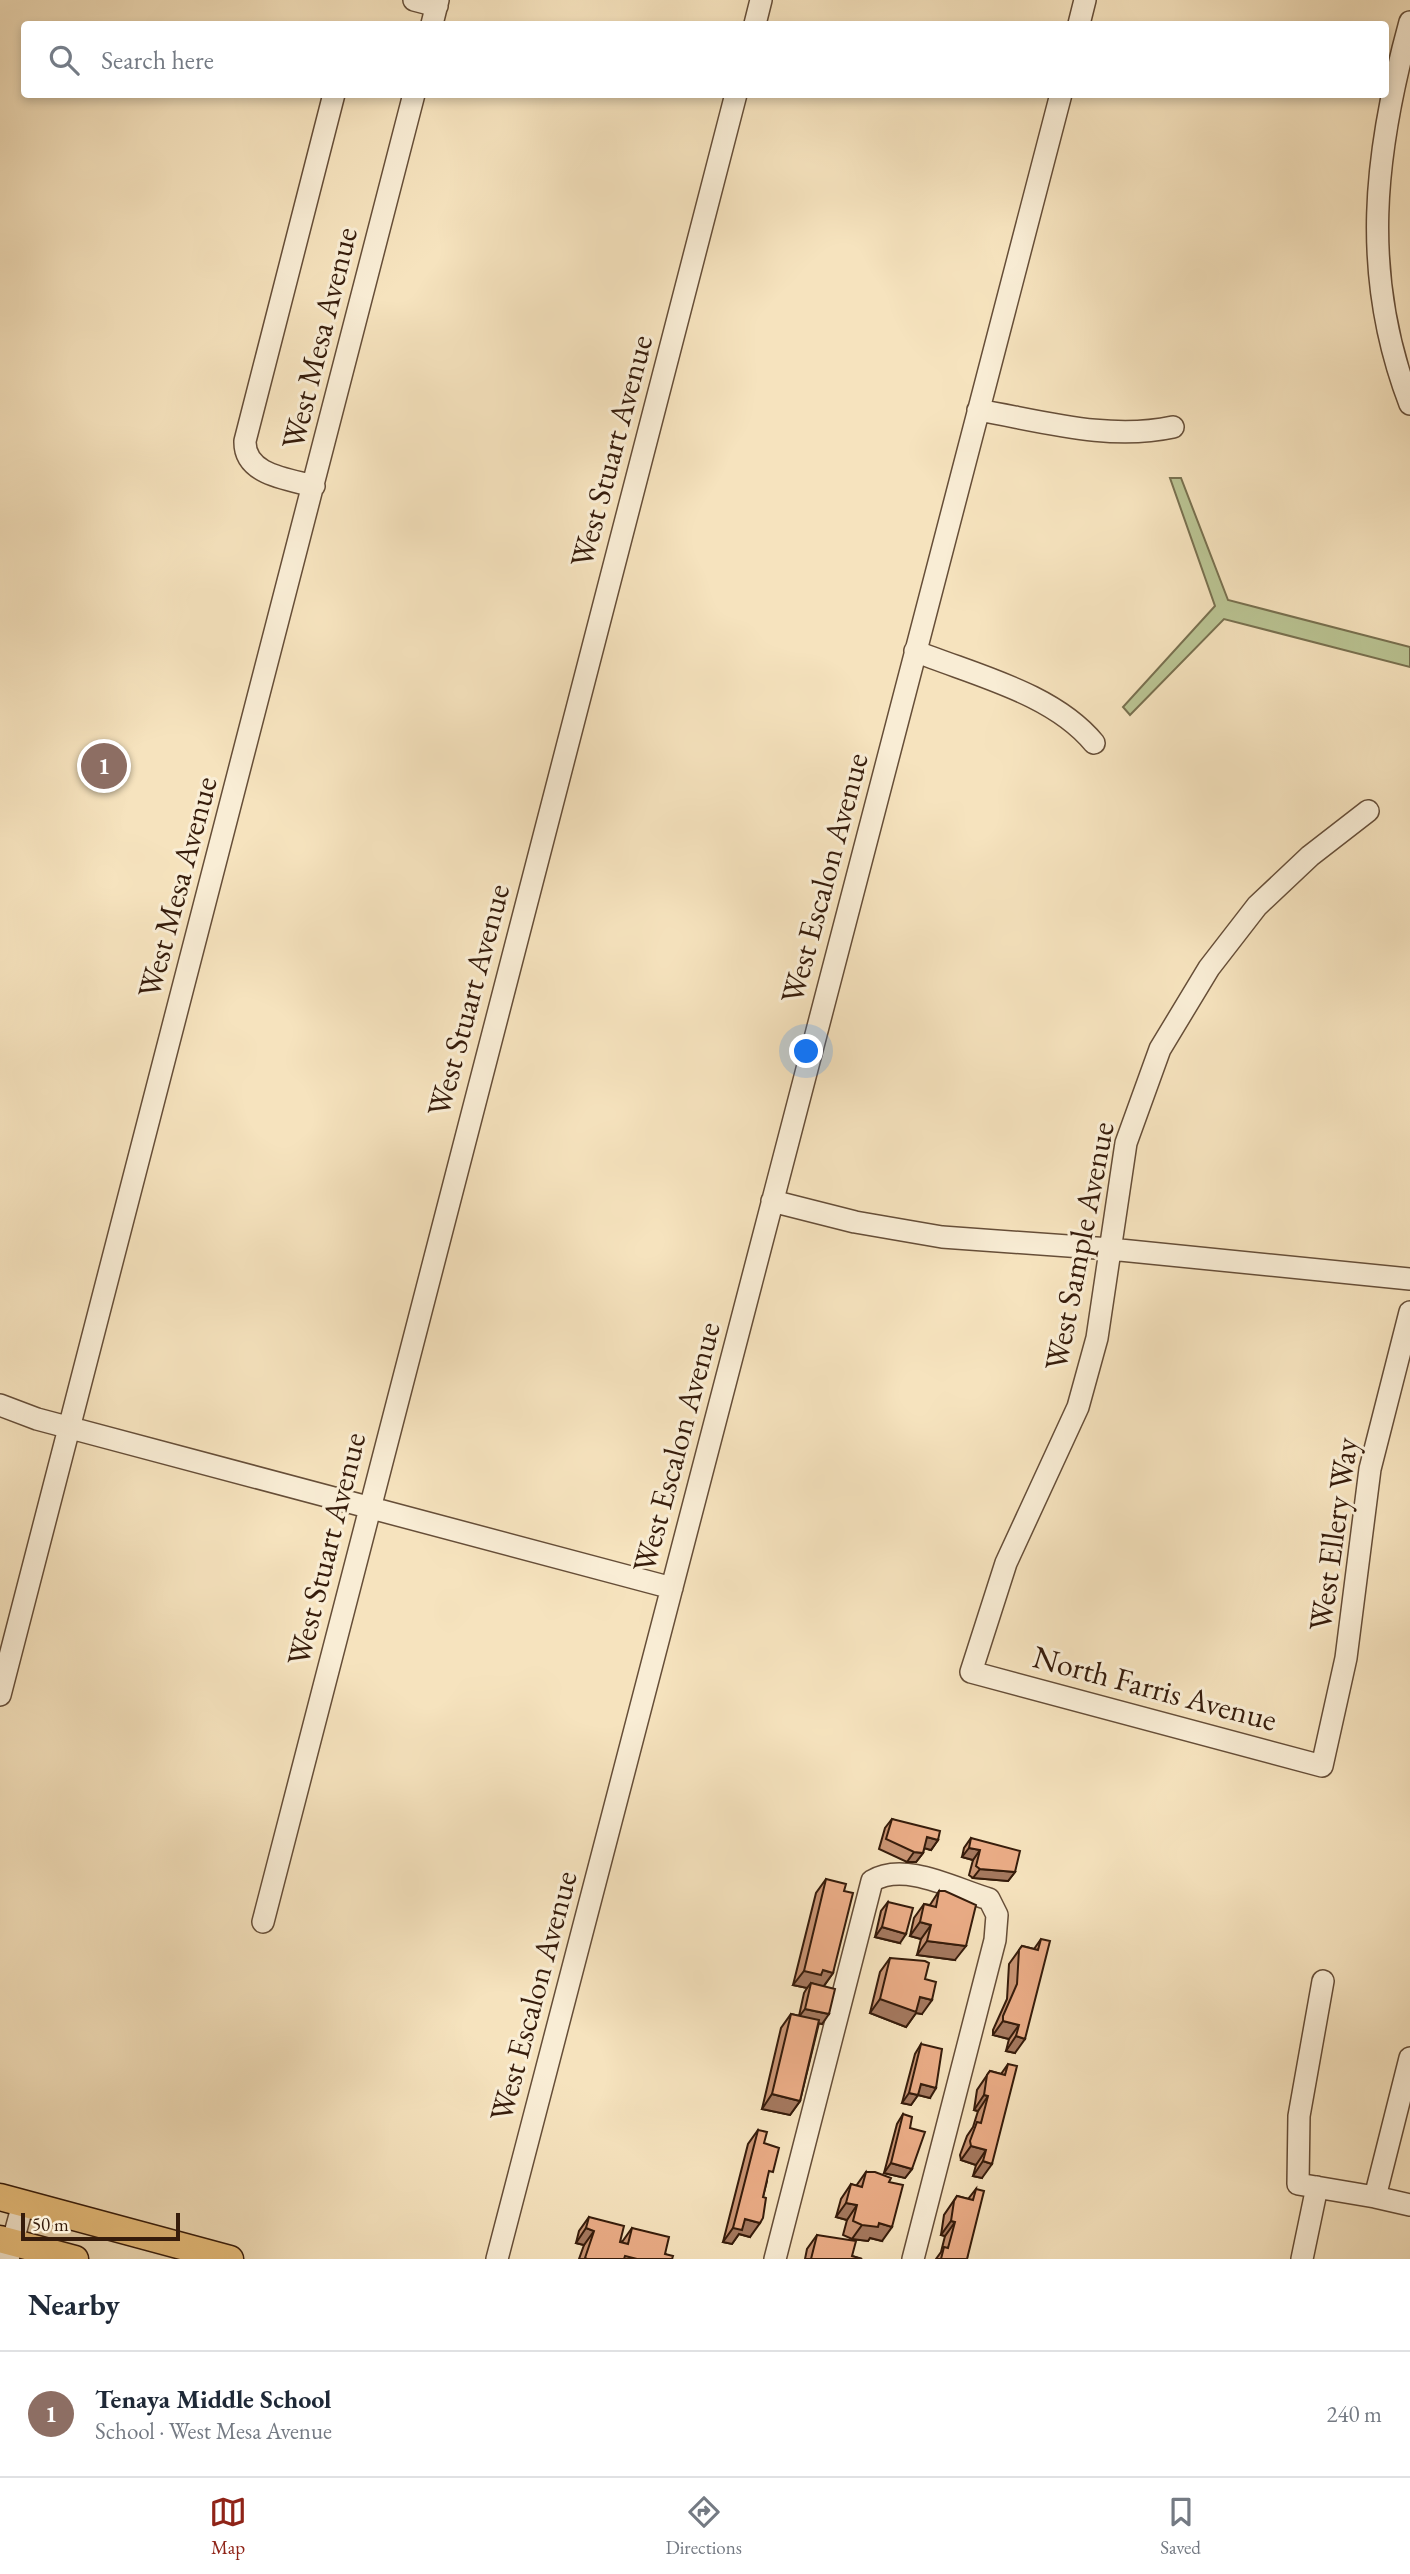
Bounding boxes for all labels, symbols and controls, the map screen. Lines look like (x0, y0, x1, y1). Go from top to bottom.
search box (21, 21, 1389, 98)
icon: search (45, 41, 83, 79)
text: Search here (101, 43, 214, 77)
street label: West Mesa Avenue (271, 223, 367, 453)
street label: West Stuart Avenue (560, 330, 662, 572)
pin: 1 (81, 740, 127, 792)
street label: West Escalon Avenue (770, 748, 878, 1008)
street label: West Mesa Avenue (127, 772, 227, 1002)
street label: West Stuart Avenue (417, 879, 519, 1121)
your location (789, 1034, 823, 1068)
street label: West Sample Avenue (1034, 1118, 1124, 1374)
street label: West Escalon Avenue (622, 1317, 730, 1577)
street label: West Stuart Avenue (277, 1428, 375, 1670)
street label: West Ellery Way (1299, 1434, 1367, 1633)
street label: North Farris Avenue (1028, 1635, 1282, 1741)
street label: West Escalon Avenue (479, 1866, 587, 2126)
scale bar (21, 2210, 180, 2242)
text: 50 m (32, 2212, 69, 2237)
text: Nearby (28, 2285, 120, 2324)
text: Tenaya Middle School (95, 2382, 331, 2416)
text: 1 (45, 2399, 57, 2429)
text: 240 m (1326, 2399, 1382, 2429)
text: School · West Mesa Avenue (95, 2416, 332, 2446)
tab: Map (209, 2493, 247, 2560)
tab: Directions (665, 2493, 742, 2560)
tab: Saved (1160, 2493, 1201, 2560)

